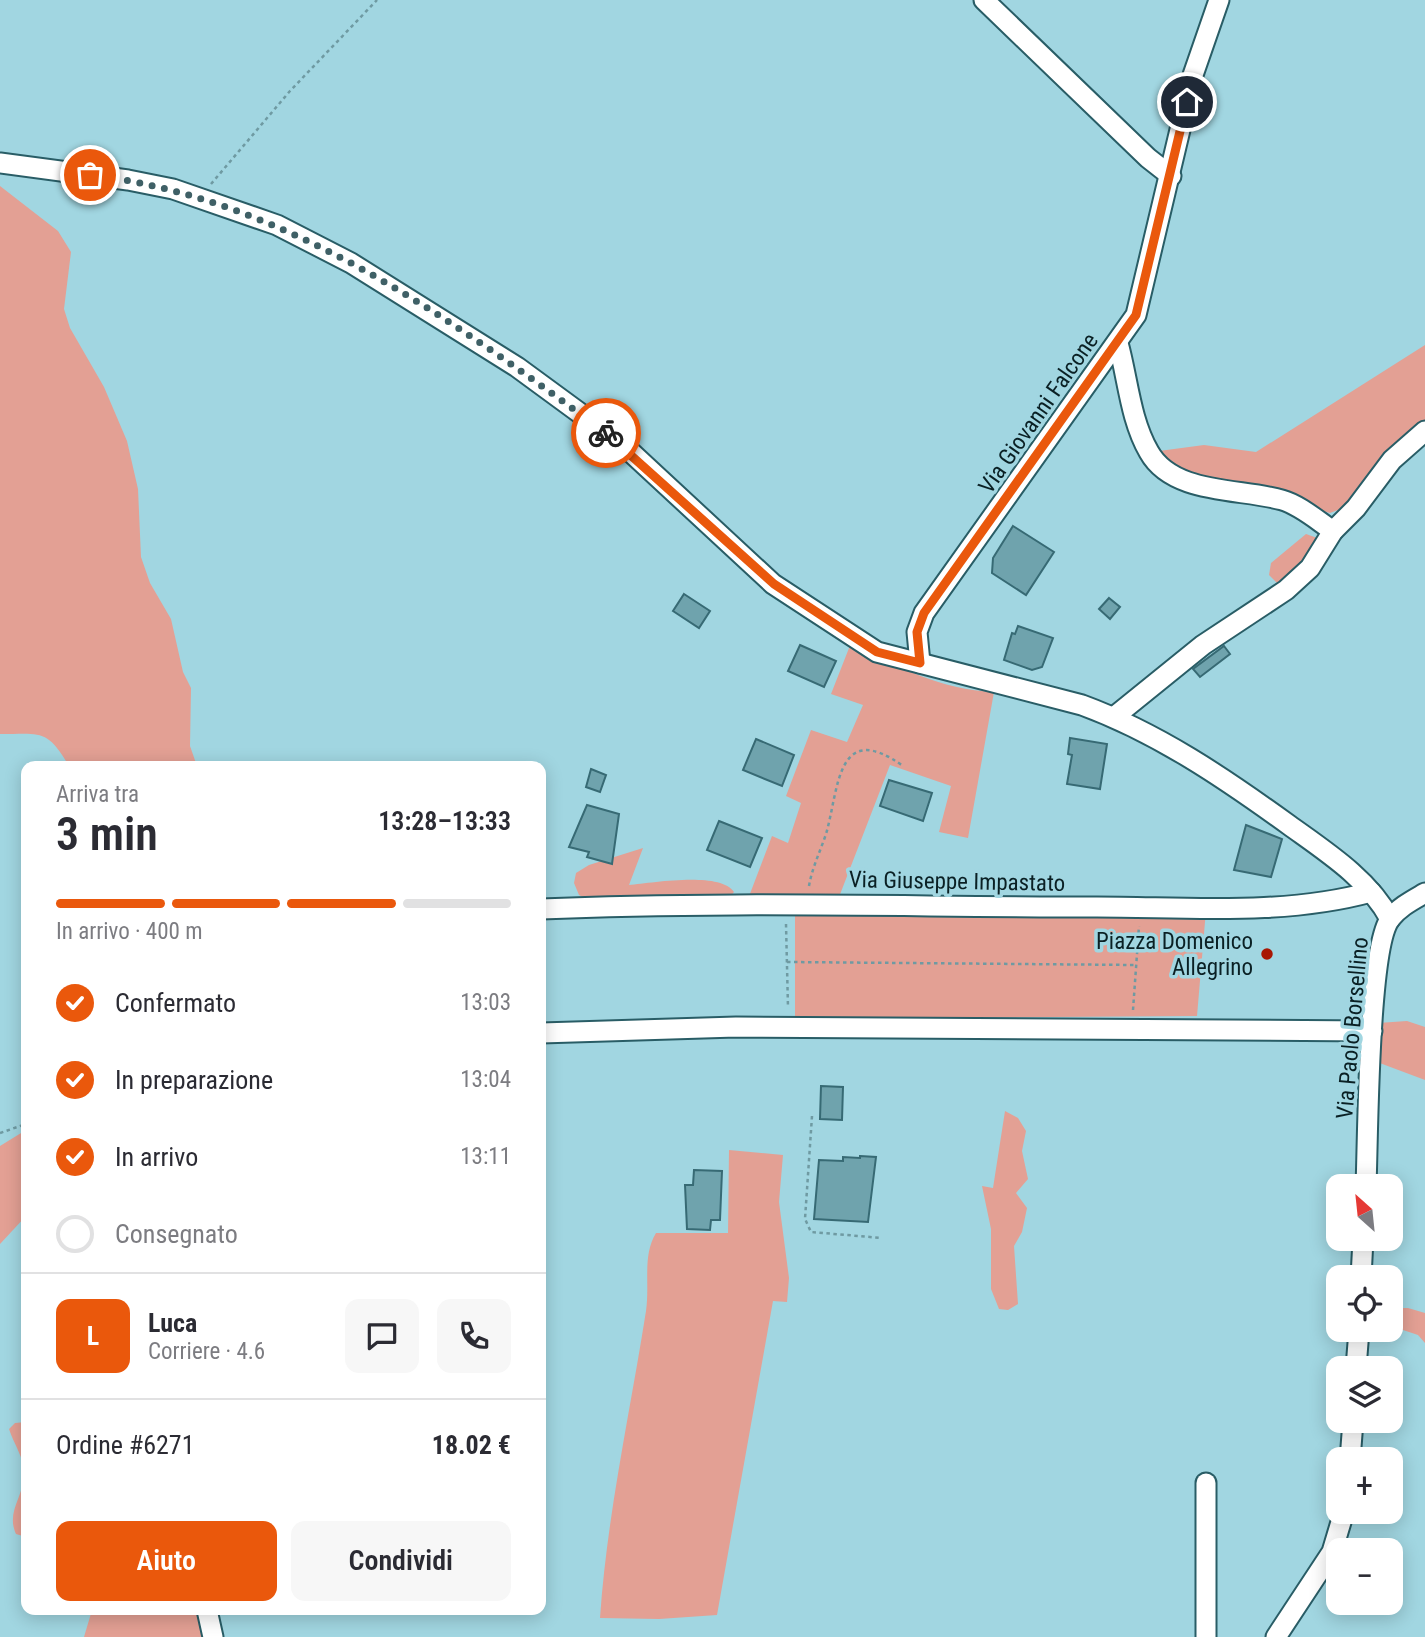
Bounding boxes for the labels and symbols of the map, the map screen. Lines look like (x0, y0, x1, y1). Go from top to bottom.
pin (1157, 72, 1217, 132)
pin (60, 145, 120, 205)
street label: Via Giovanni Falcone (973, 328, 1104, 499)
courier (571, 398, 641, 468)
street label: Via Giuseppe Impastato (849, 866, 1065, 897)
place label: Piazza Domenico Allegrino (1096, 928, 1253, 981)
street label: Via Paolo Borsellino (1331, 936, 1374, 1120)
marker: Piazza Domenico Allegrino (1259, 946, 1275, 962)
north arrow (1326, 1174, 1404, 1251)

